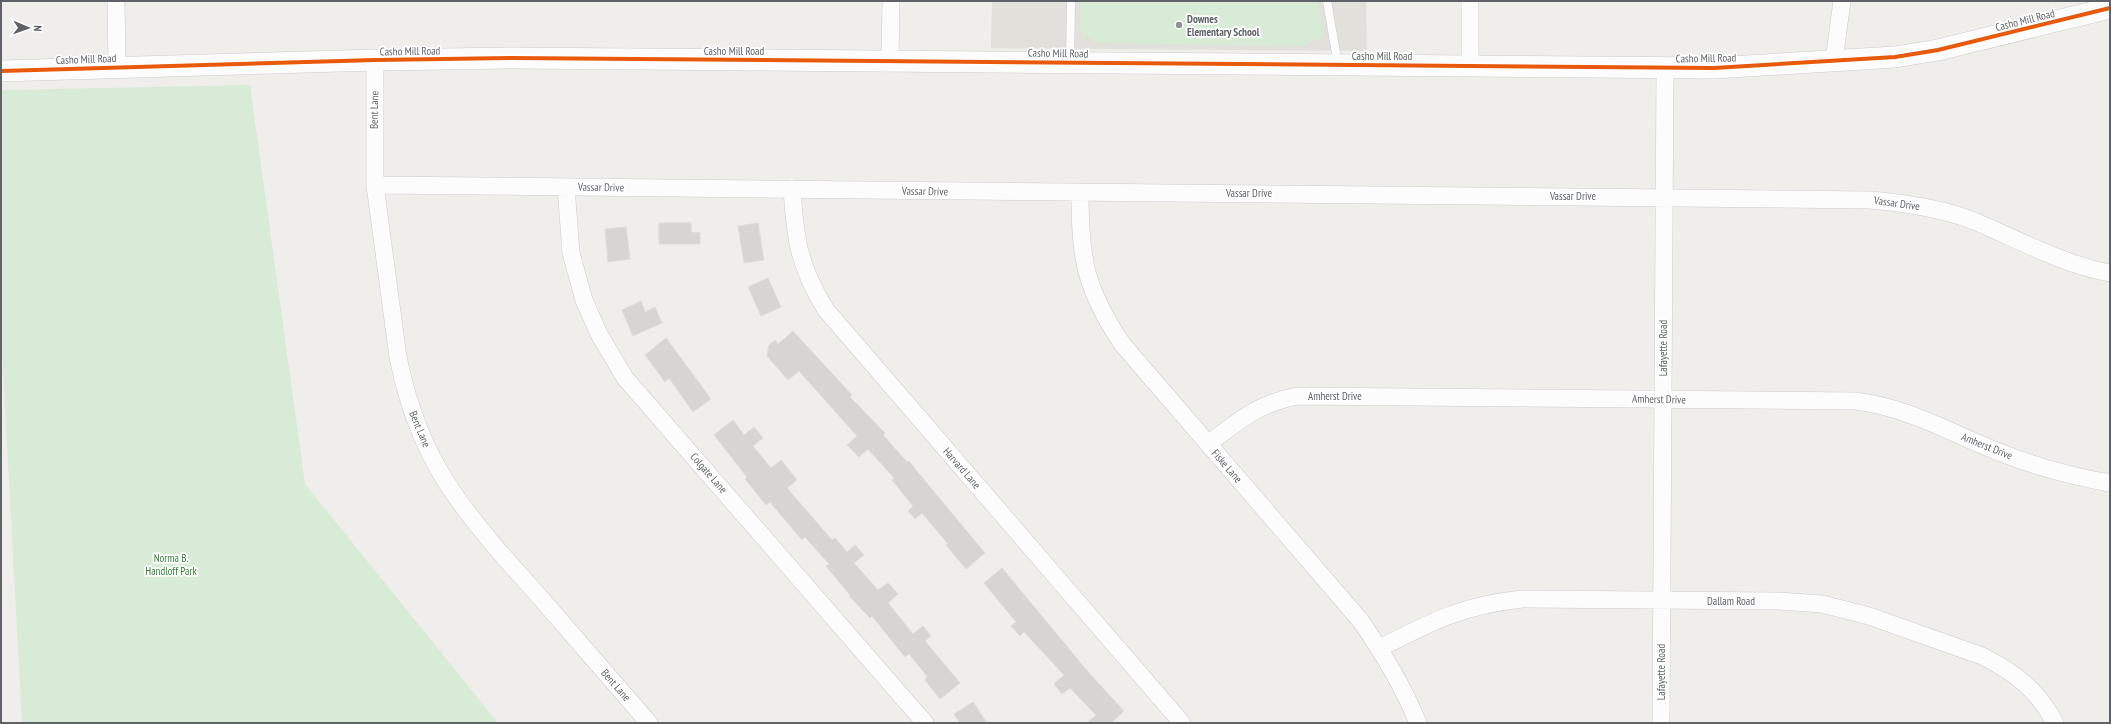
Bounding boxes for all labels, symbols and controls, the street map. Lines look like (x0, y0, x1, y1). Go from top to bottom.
street label: Casho Mill Road (1994, 6, 2056, 34)
north arrow (8, 8, 48, 48)
place label: Downes Elementary School (1187, 12, 1260, 39)
marker: Downes Elementary School (1174, 20, 1184, 30)
text: N (31, 25, 45, 32)
street label: Casho Mill Road (380, 43, 441, 59)
street label: Casho Mill Road (704, 44, 765, 58)
street label: Casho Mill Road (1028, 45, 1089, 61)
street label: Casho Mill Road (1352, 49, 1413, 63)
street label: Casho Mill Road (1676, 50, 1737, 66)
street label: Casho Mill Road (55, 51, 117, 67)
street label: Bent Lane (367, 90, 381, 129)
street label: Vassar Drive (577, 180, 625, 194)
street label: Vassar Drive (901, 184, 949, 198)
street label: Vassar Drive (1225, 186, 1273, 200)
street label: Vassar Drive (1549, 189, 1597, 203)
street label: Vassar Drive (1872, 193, 1921, 213)
street label: Lafayette Road (1656, 320, 1670, 376)
street label: Amherst Drive (1308, 389, 1362, 403)
street label: Amherst Drive (1632, 392, 1686, 406)
street label: Bent Lane (406, 409, 434, 450)
street label: Amherst Drive (1959, 429, 2015, 463)
street label: Harvard Lane (940, 444, 984, 492)
street label: Fiske Lane (1209, 446, 1246, 486)
street label: Colgate Lane (688, 450, 731, 496)
park label: Norma B. Handloff Park (145, 551, 197, 578)
street label: Dallam Road (1707, 594, 1755, 608)
street label: Lafayette Road (1654, 644, 1668, 700)
street label: Bent Lane (598, 666, 634, 704)

